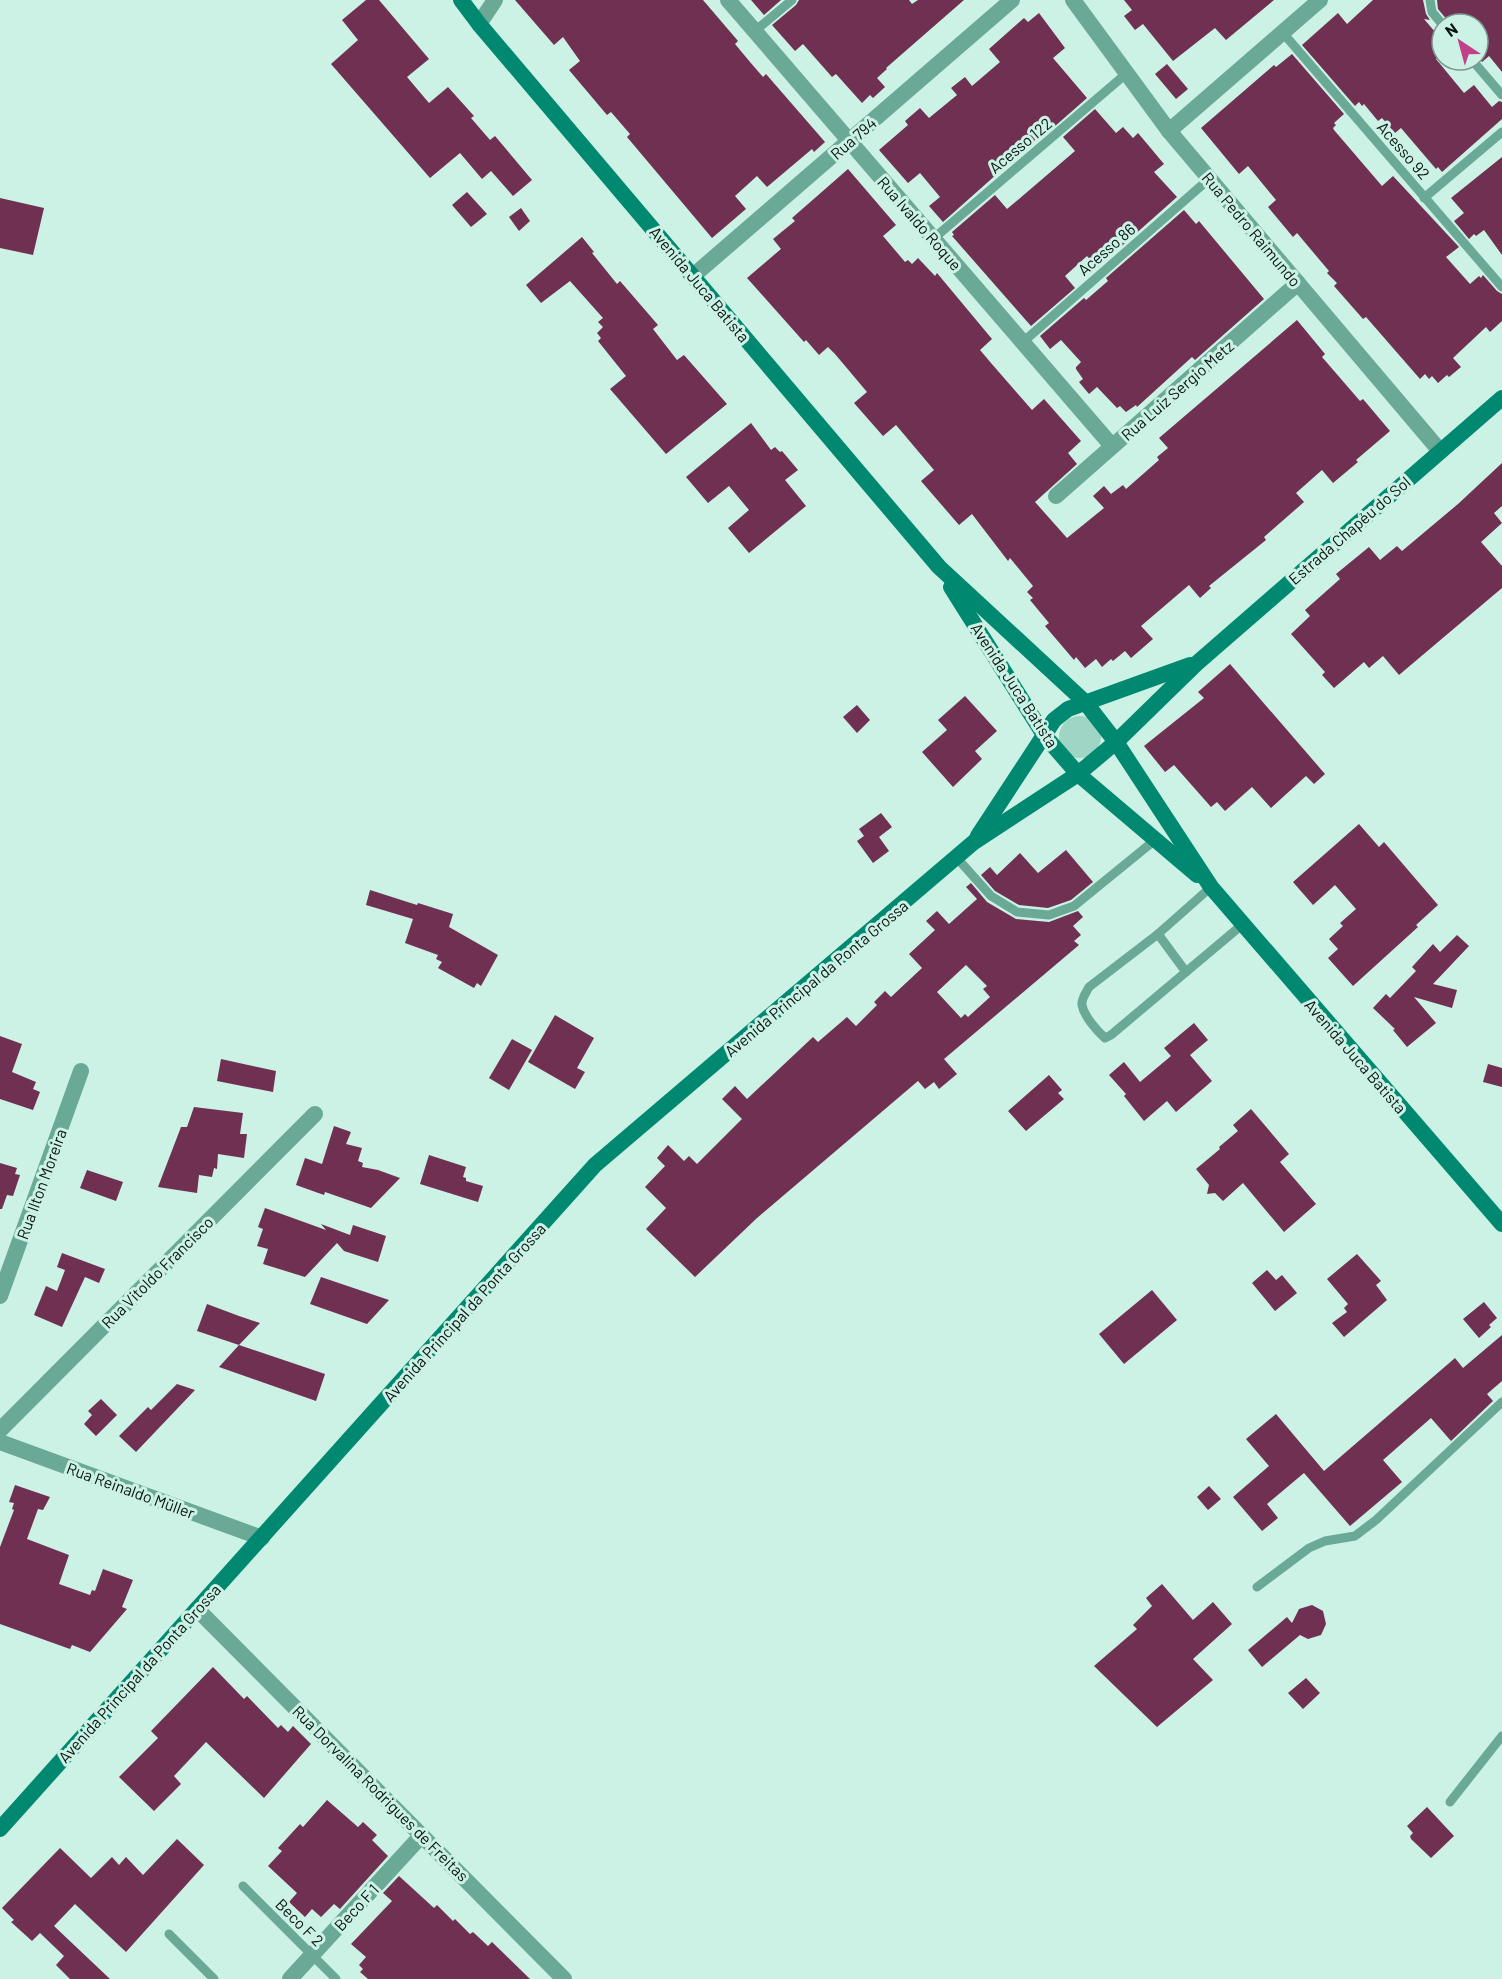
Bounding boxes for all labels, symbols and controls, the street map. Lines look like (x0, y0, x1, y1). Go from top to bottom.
north arrow (1430, 12, 1490, 72)
text: N (1441, 19, 1461, 40)
street label: Rua 794 (826, 113, 880, 163)
street label: Acesso 122 (985, 113, 1055, 177)
street label: Acesso 92 (1374, 117, 1434, 183)
street label: Rua Pedro Raimundo (1199, 168, 1305, 290)
street label: Rua Ivaldo Roque (874, 172, 966, 274)
street label: Acesso 86 (1073, 219, 1139, 279)
street label: Avenida Juca Batista (646, 222, 754, 346)
street label: Rua Luiz Sergio Metz (1117, 336, 1237, 444)
street label: Estrada Chapéu do Sol (1284, 472, 1414, 588)
street label: Avenida Juca Batista (968, 619, 1062, 751)
street label: Avenida Principal da Ponta Grossa (720, 896, 912, 1060)
street label: Avenida Juca Batista (1301, 995, 1411, 1117)
street label: Rua Ilton Moreira (12, 1126, 70, 1242)
street label: Rua Vitoldo Francisco (97, 1212, 217, 1332)
street label: Avenida Principal da Ponta Grossa (379, 1219, 549, 1405)
street label: Rua Reinaldo Müller (64, 1458, 198, 1522)
street label: Avenida Principal da Ponta Grossa (54, 1580, 224, 1766)
street label: Rua Dorvalina Rodrigues de Freitas (289, 1701, 473, 1885)
street label: Beco F 1 (330, 1880, 382, 1934)
street label: Beco F 2 (272, 1894, 328, 1950)

